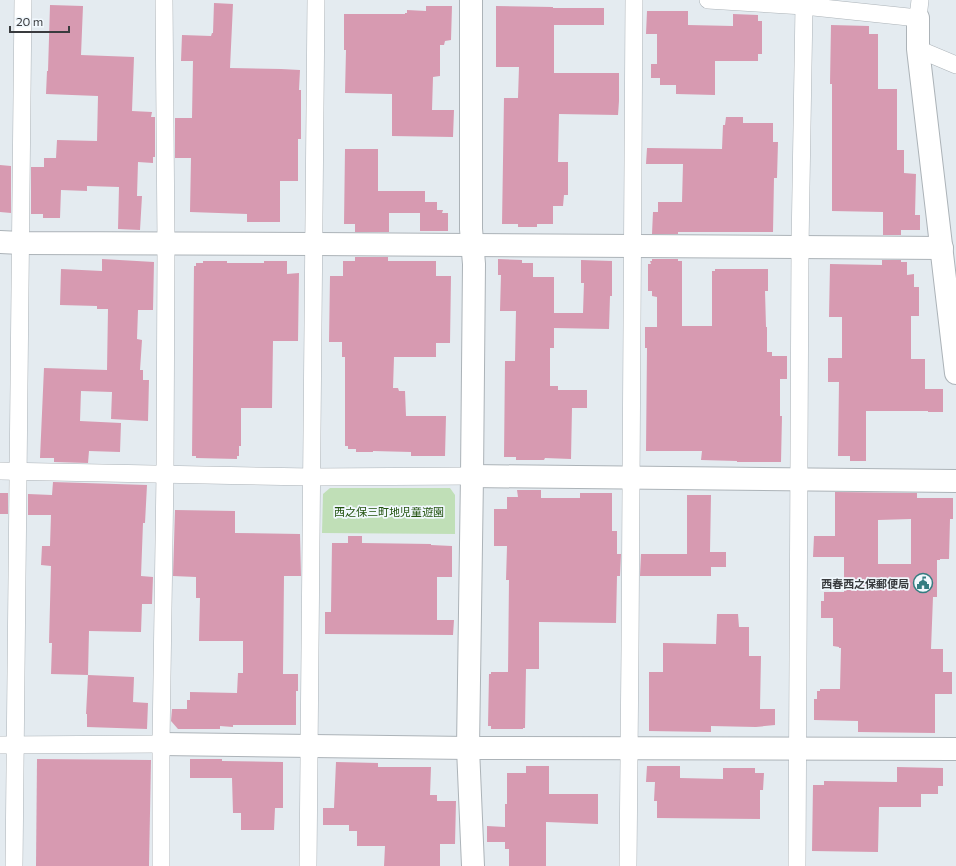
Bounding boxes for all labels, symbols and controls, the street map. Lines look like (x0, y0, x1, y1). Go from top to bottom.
scale bar (10, 8, 69, 34)
text: 20 m (16, 14, 43, 28)
park label: 西之保三町地児童遊園 (334, 505, 444, 518)
public building icon: 西春西之保郵便局 (912, 572, 934, 594)
place label: 西春西之保郵便局 (821, 577, 909, 590)

